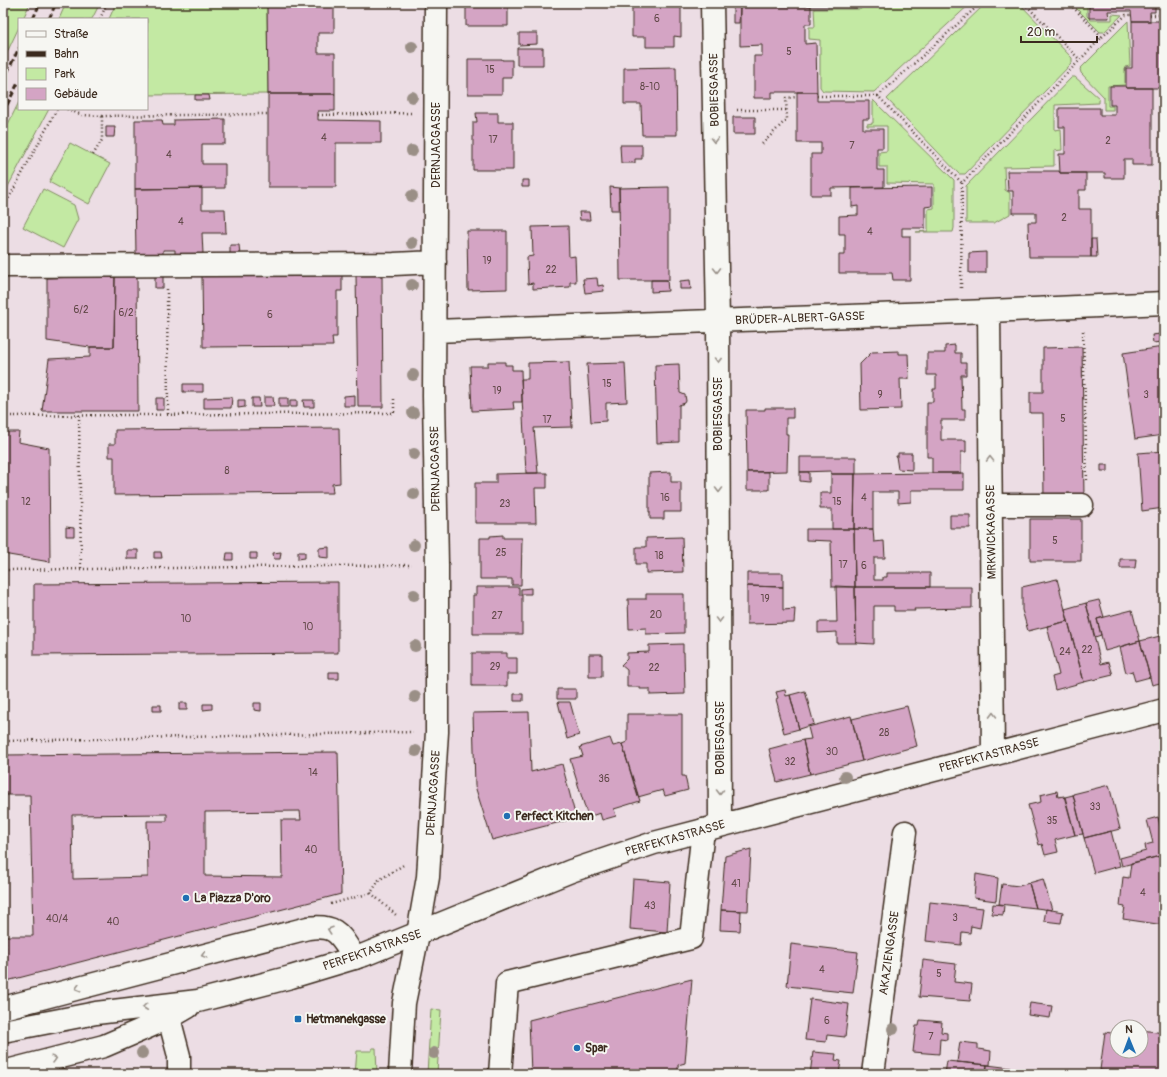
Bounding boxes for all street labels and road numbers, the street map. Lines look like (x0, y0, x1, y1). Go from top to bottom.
street label: BOBIESGASSE (706, 53, 723, 127)
street label: DERNJACGASSE (429, 102, 444, 188)
street label: BRÜDER-ALBERT-GASSE (735, 308, 865, 328)
street label: BOBIESGASSE (711, 377, 726, 451)
street label: DERNJACGASSE (427, 426, 444, 512)
street label: MRKWICKAGASSE (983, 484, 1000, 580)
street label: BOBIESGASSE (713, 701, 728, 775)
street label: PERFEKTASTRASSE (937, 735, 1041, 776)
street label: DERNJACGASSE (423, 750, 444, 836)
street label: PERFEKTASTRASSE (623, 817, 727, 860)
street label: AKAZIENGASSE (876, 910, 903, 996)
street label: PERFEKTASTRASSE (321, 927, 423, 974)

